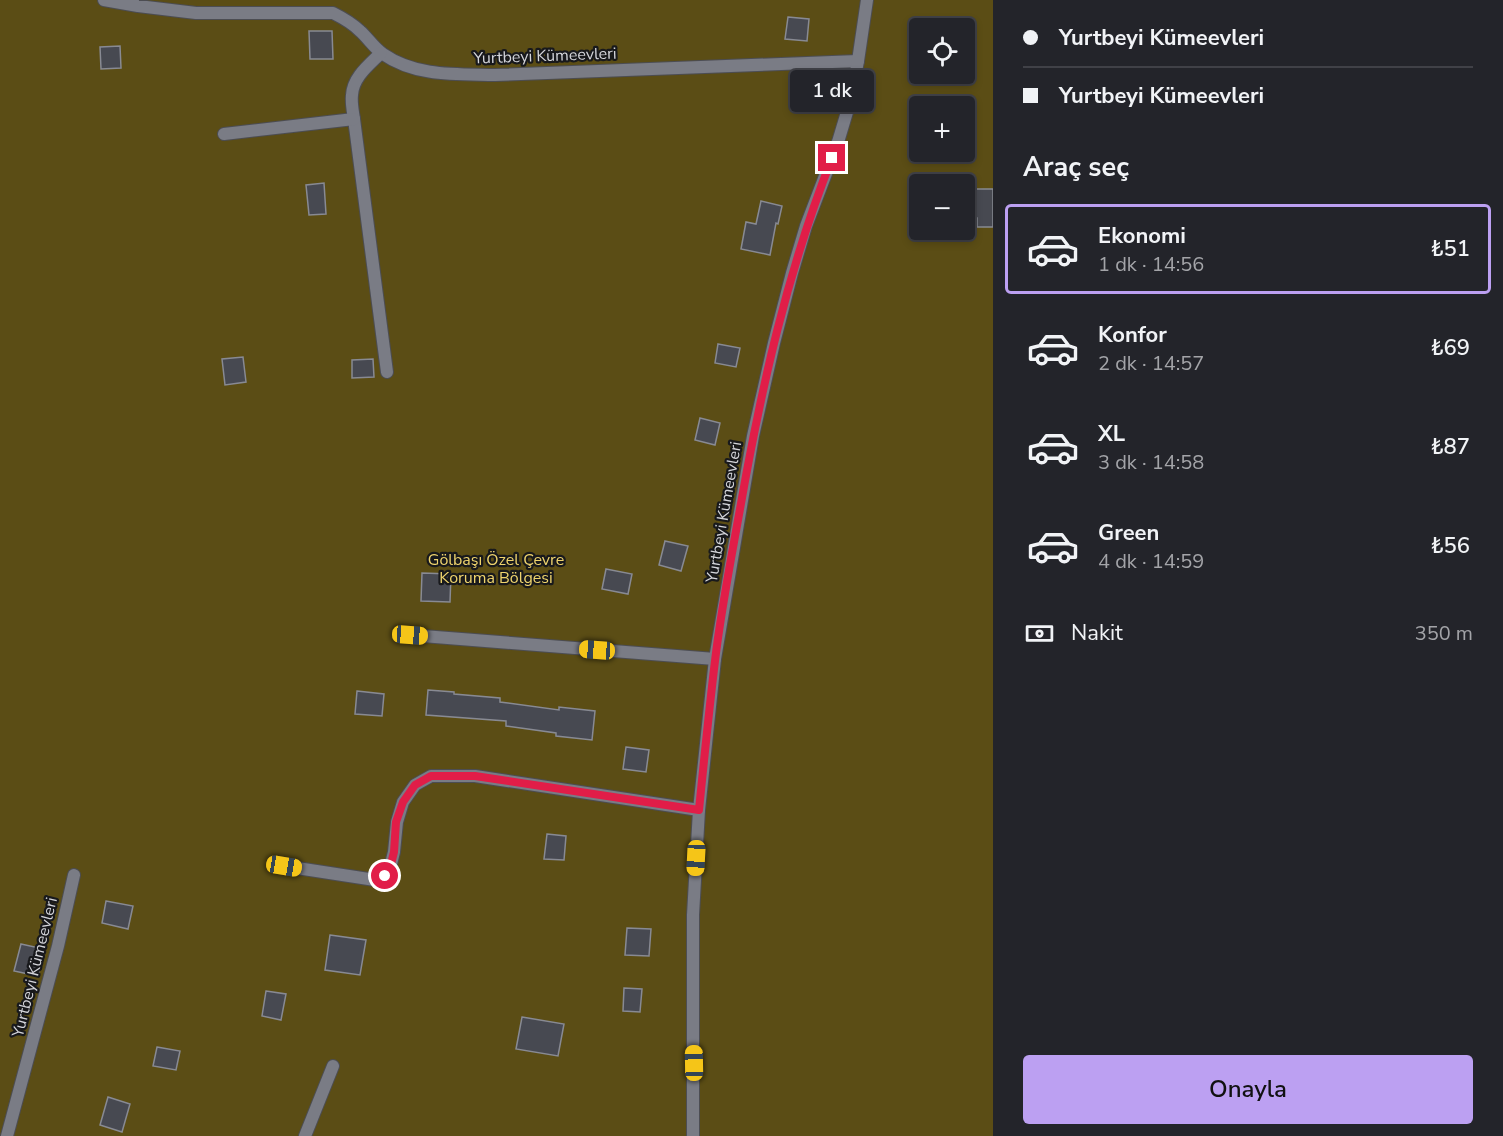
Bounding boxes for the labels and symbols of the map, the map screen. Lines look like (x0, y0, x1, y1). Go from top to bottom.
street label: Yurtbeyi Kümeevleri (472, 43, 617, 70)
callout: 1 dk (790, 71, 874, 113)
route end (818, 144, 845, 171)
street label: Yurtbeyi Kümeevleri (701, 440, 747, 586)
park label: Gölbaşı Özel Çevre Koruma Bölgesi (428, 549, 564, 589)
car (391, 625, 429, 645)
car (578, 640, 616, 660)
car (686, 840, 706, 876)
car (265, 854, 303, 878)
route start (371, 862, 398, 889)
street label: Yurtbeyi Kümeevleri (7, 895, 63, 1040)
car (685, 1045, 703, 1081)

